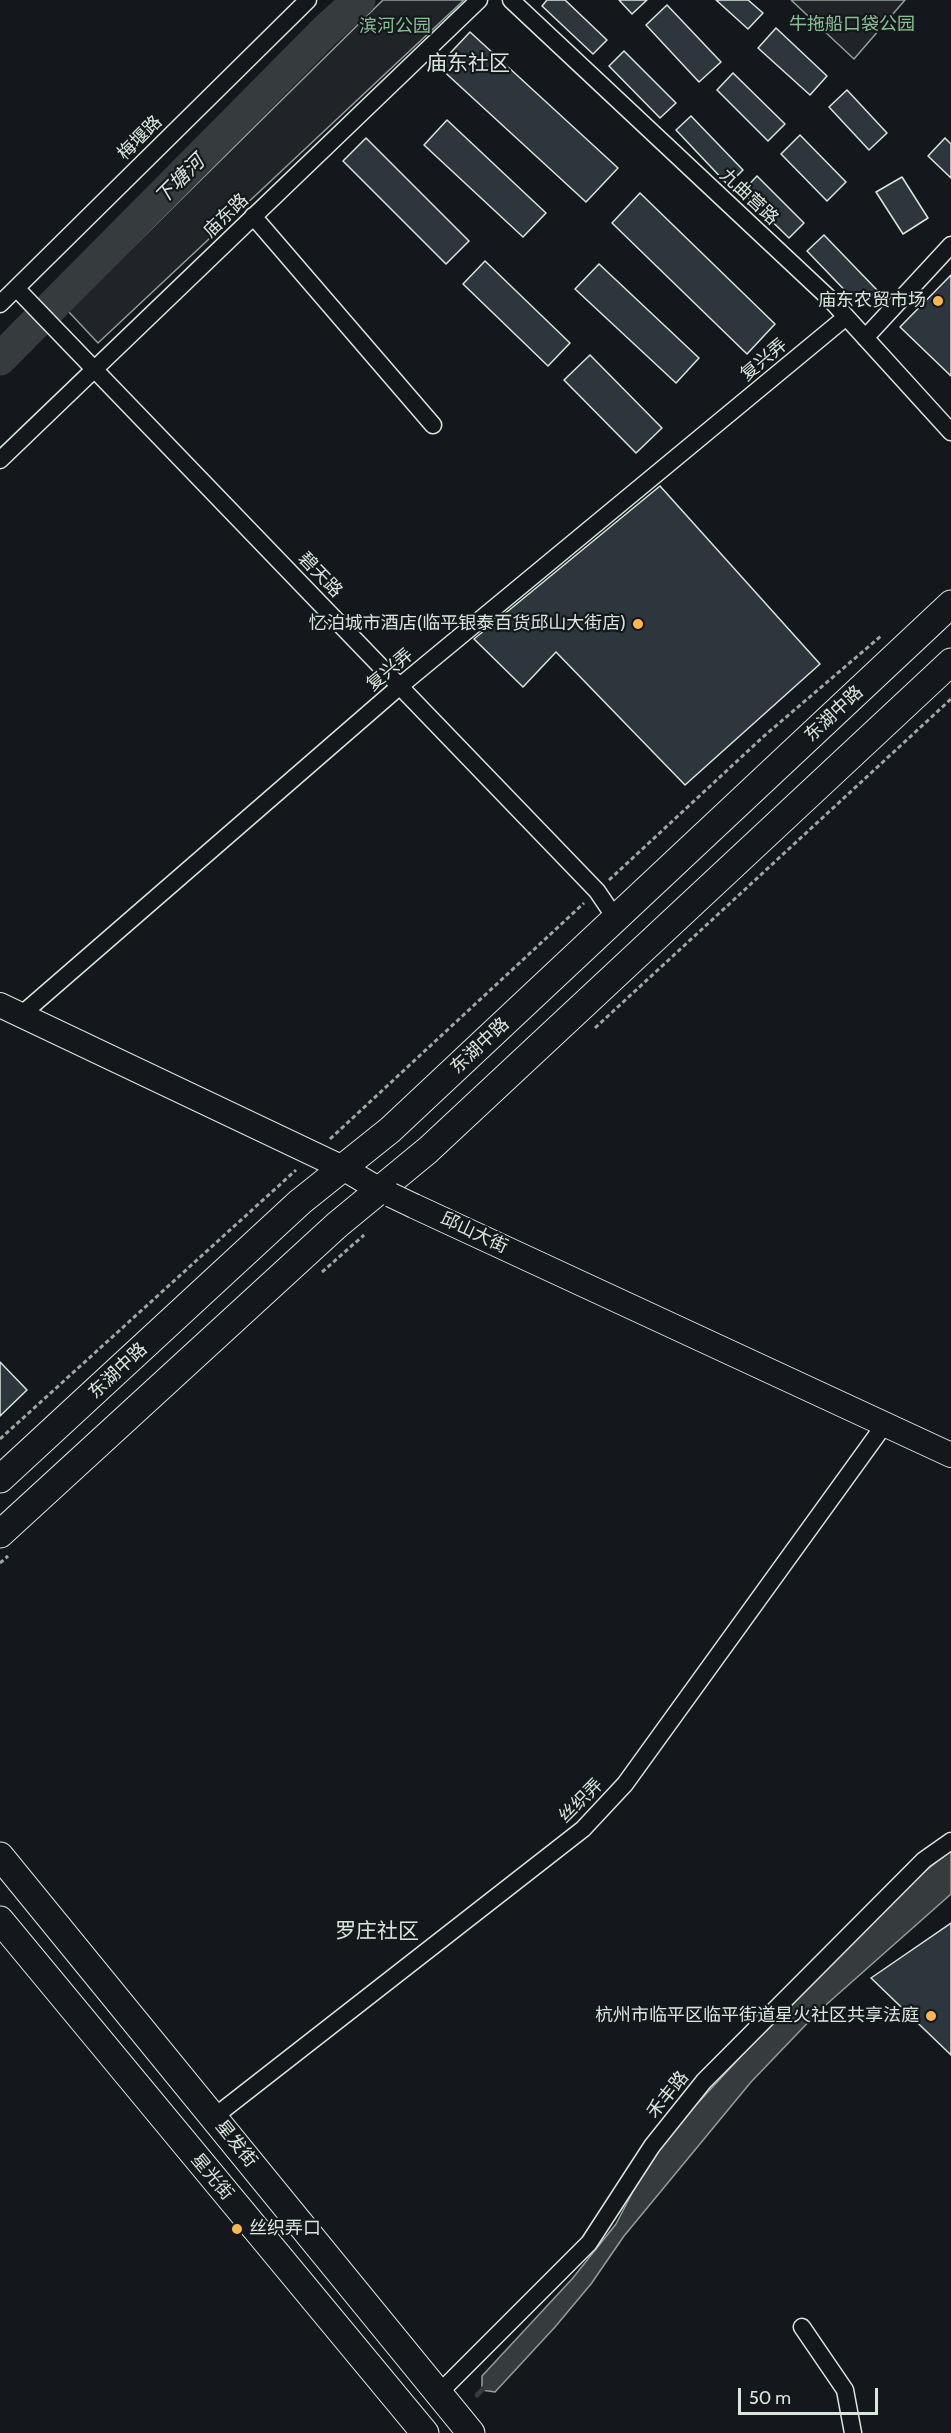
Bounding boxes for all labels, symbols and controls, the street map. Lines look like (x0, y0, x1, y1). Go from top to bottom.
park label: 牛拖船口袋公园 (789, 14, 915, 36)
park label: 滨河公园 (359, 16, 431, 38)
district label: 庙东社区 (426, 51, 510, 77)
street label: 梅堰路 (113, 111, 167, 165)
water label: 下塘河 (150, 150, 210, 210)
street label: 九曲营路 (715, 165, 783, 229)
street label: 庙东路 (199, 189, 253, 243)
place label: 庙东农贸市场 (818, 290, 926, 312)
marker: 庙东农贸市场 (931, 294, 945, 308)
street label: 复兴弄 (736, 334, 792, 386)
street label: 碧天路 (293, 548, 347, 602)
place label: 忆泊城市酒店(临平银泰百货邱山大街店) (309, 613, 626, 635)
marker: 忆泊城市酒店(临平银泰百货邱山大街店) (631, 617, 645, 631)
street label: 复兴弄 (362, 644, 418, 696)
street label: 东湖中路 (800, 682, 868, 746)
street label: 东湖中路 (446, 1014, 514, 1078)
street label: 邱山大街 (437, 1208, 511, 1258)
street label: 东湖中路 (84, 1339, 152, 1403)
street label: 丝织弄 (554, 1774, 608, 1828)
district label: 罗庄社区 (335, 1919, 419, 1945)
place label: 杭州市临平区临平街道星火社区共享法庭 (595, 2005, 919, 2027)
marker: 杭州市临平区临平街道星火社区共享法庭 (924, 2009, 938, 2023)
street label: 禾丰路 (643, 2067, 693, 2123)
street label: 星发街 (211, 2116, 261, 2172)
street label: 星光街 (186, 2149, 238, 2205)
place label: 丝织弄口 (249, 2218, 321, 2240)
marker: 丝织弄口 (230, 2222, 244, 2236)
scale bar (741, 2376, 880, 2414)
text: 50 m (749, 2387, 791, 2409)

